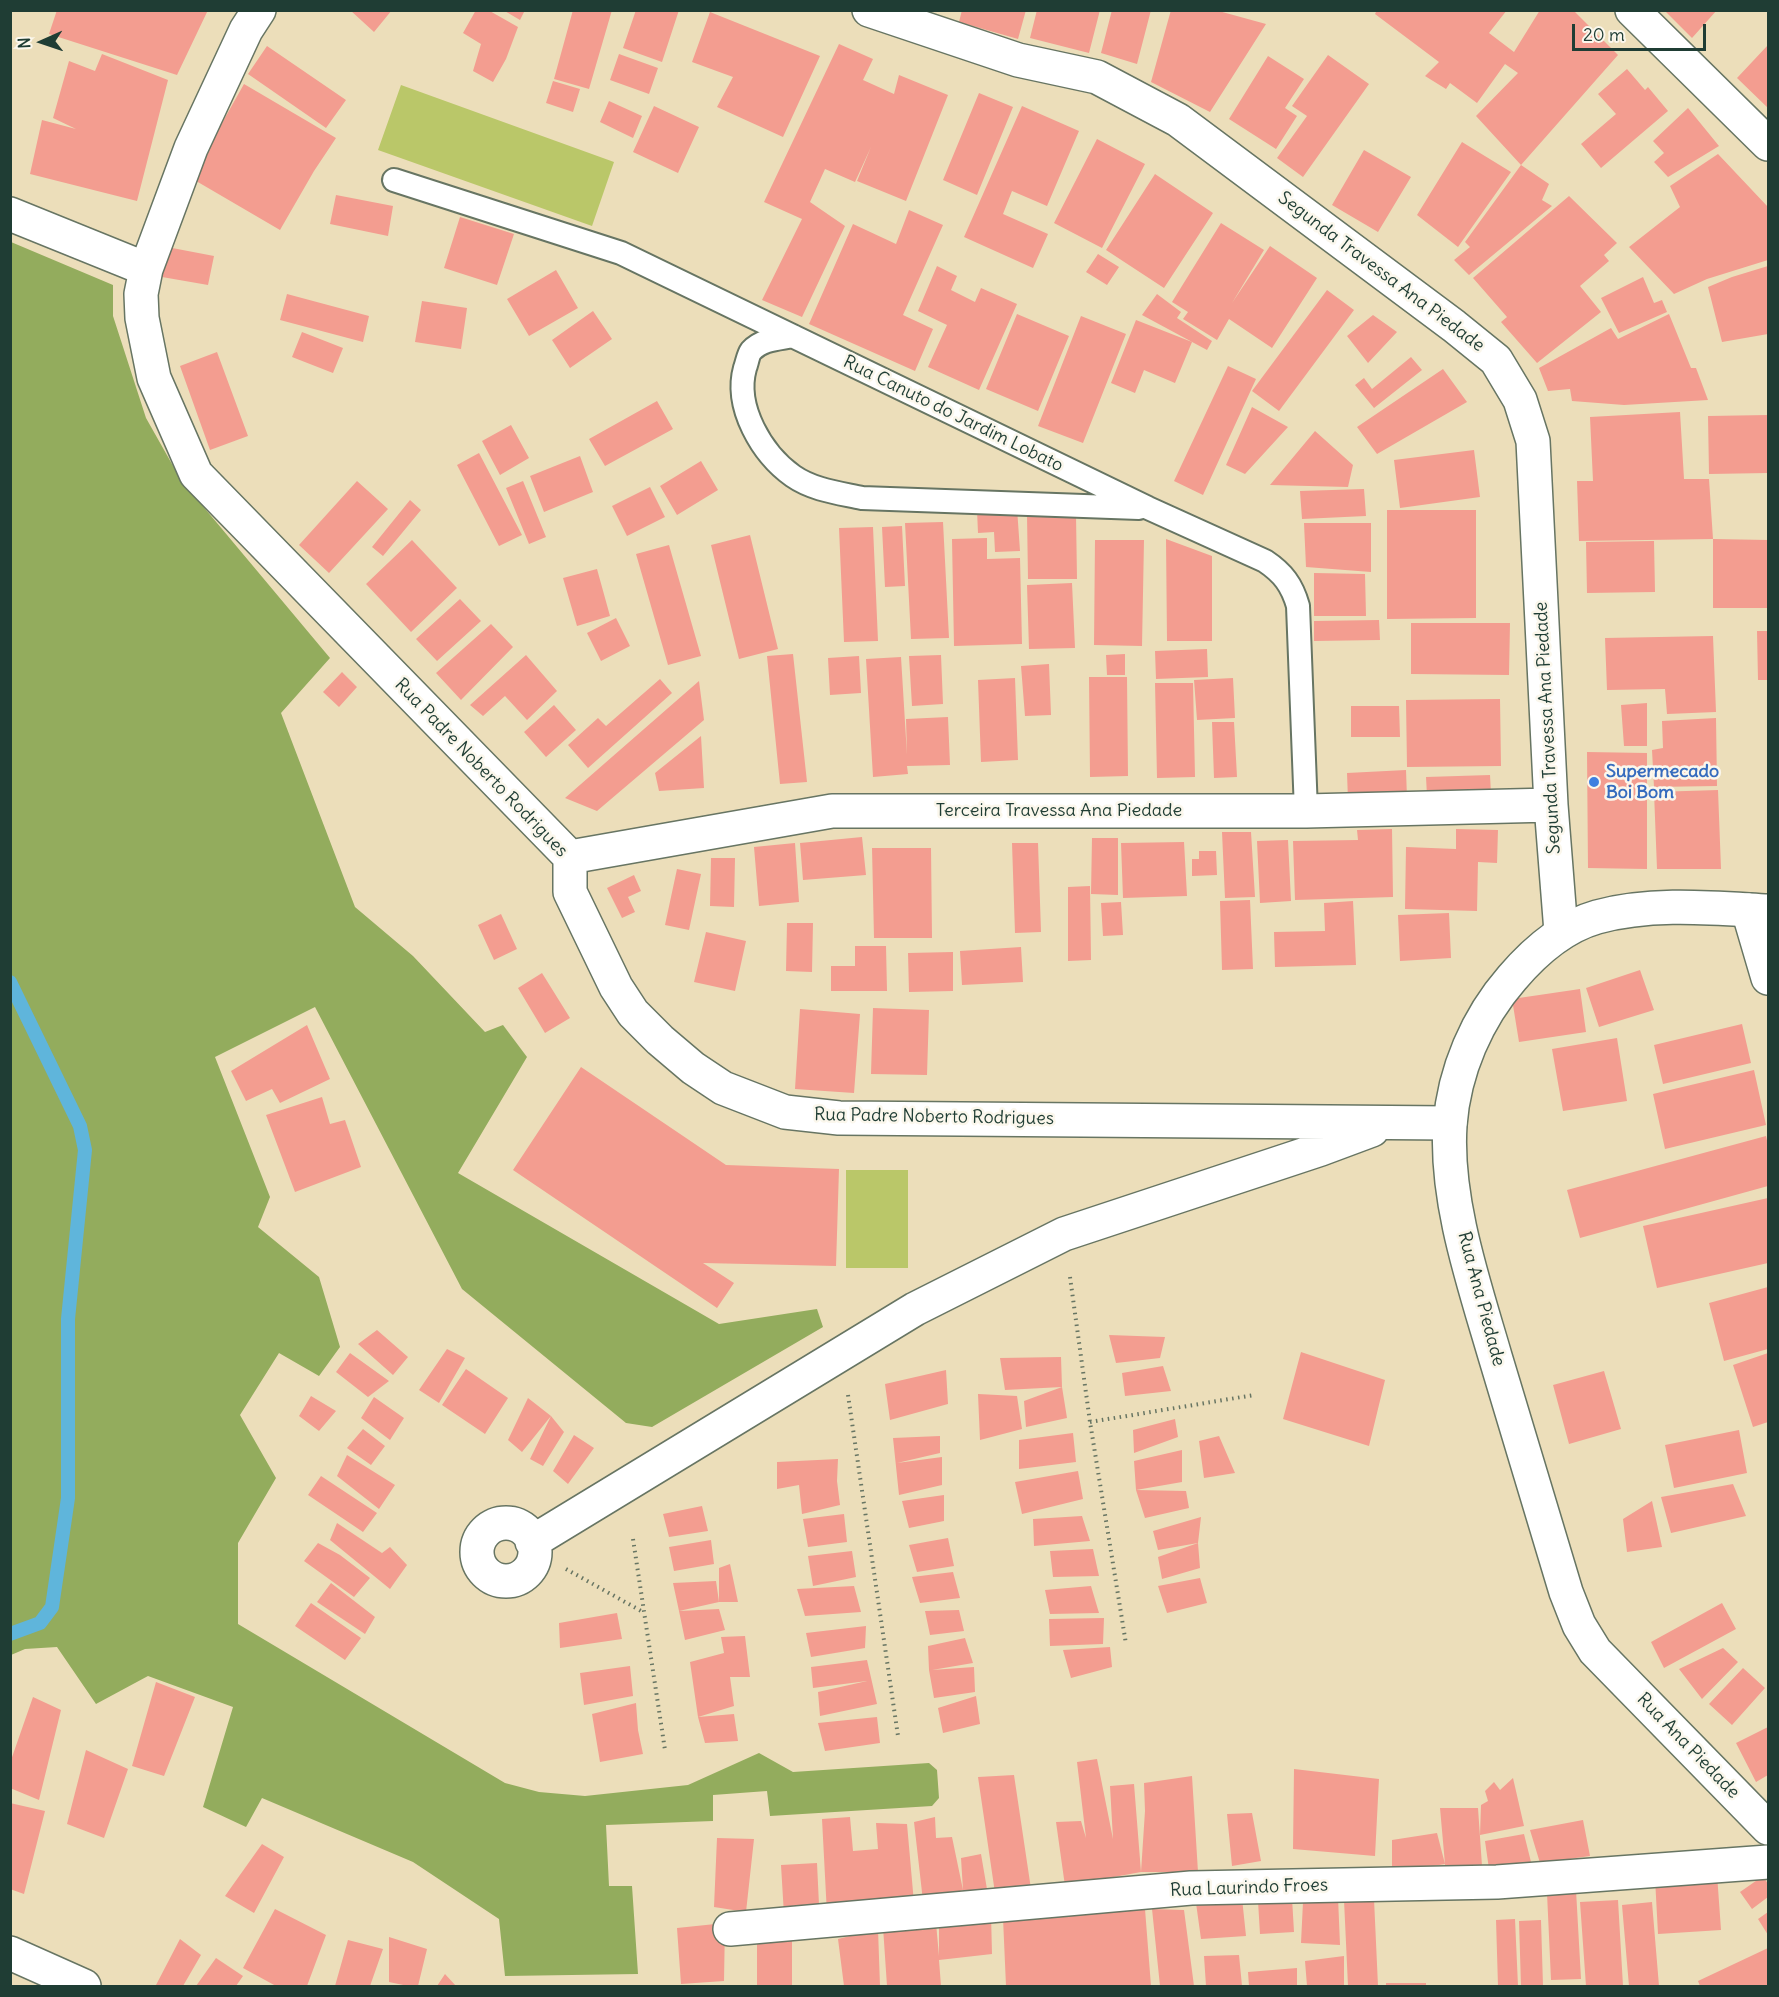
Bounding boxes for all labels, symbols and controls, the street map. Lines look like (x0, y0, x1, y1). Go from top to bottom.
north arrow (12, 12, 72, 72)
scale bar (1575, 12, 1708, 50)
text: 20 m (1583, 23, 1625, 46)
text: N (14, 37, 34, 49)
street label: Segunda Travessa Ana Piedade (1274, 187, 1488, 357)
street label: Rua Canuto do Jardim Lobato (840, 351, 1066, 477)
street label: Segunda Travessa Ana Piedade (1531, 601, 1565, 855)
street label: Rua Padre Noberto Rodrigues (390, 674, 572, 862)
place label: Supermecado Boi Bom (1606, 761, 1719, 804)
marker: Supermecado Boi Bom (1587, 775, 1601, 789)
street label: Terceira Travessa Ana Piedade (936, 800, 1182, 822)
street label: Rua Padre Noberto Rodrigues (814, 1104, 1054, 1130)
street label: Rua Ana Piedade (1453, 1229, 1509, 1369)
street label: Rua Ana Piedade (1632, 1689, 1744, 1803)
street label: Rua Laurindo Froes (1170, 1874, 1328, 1902)

